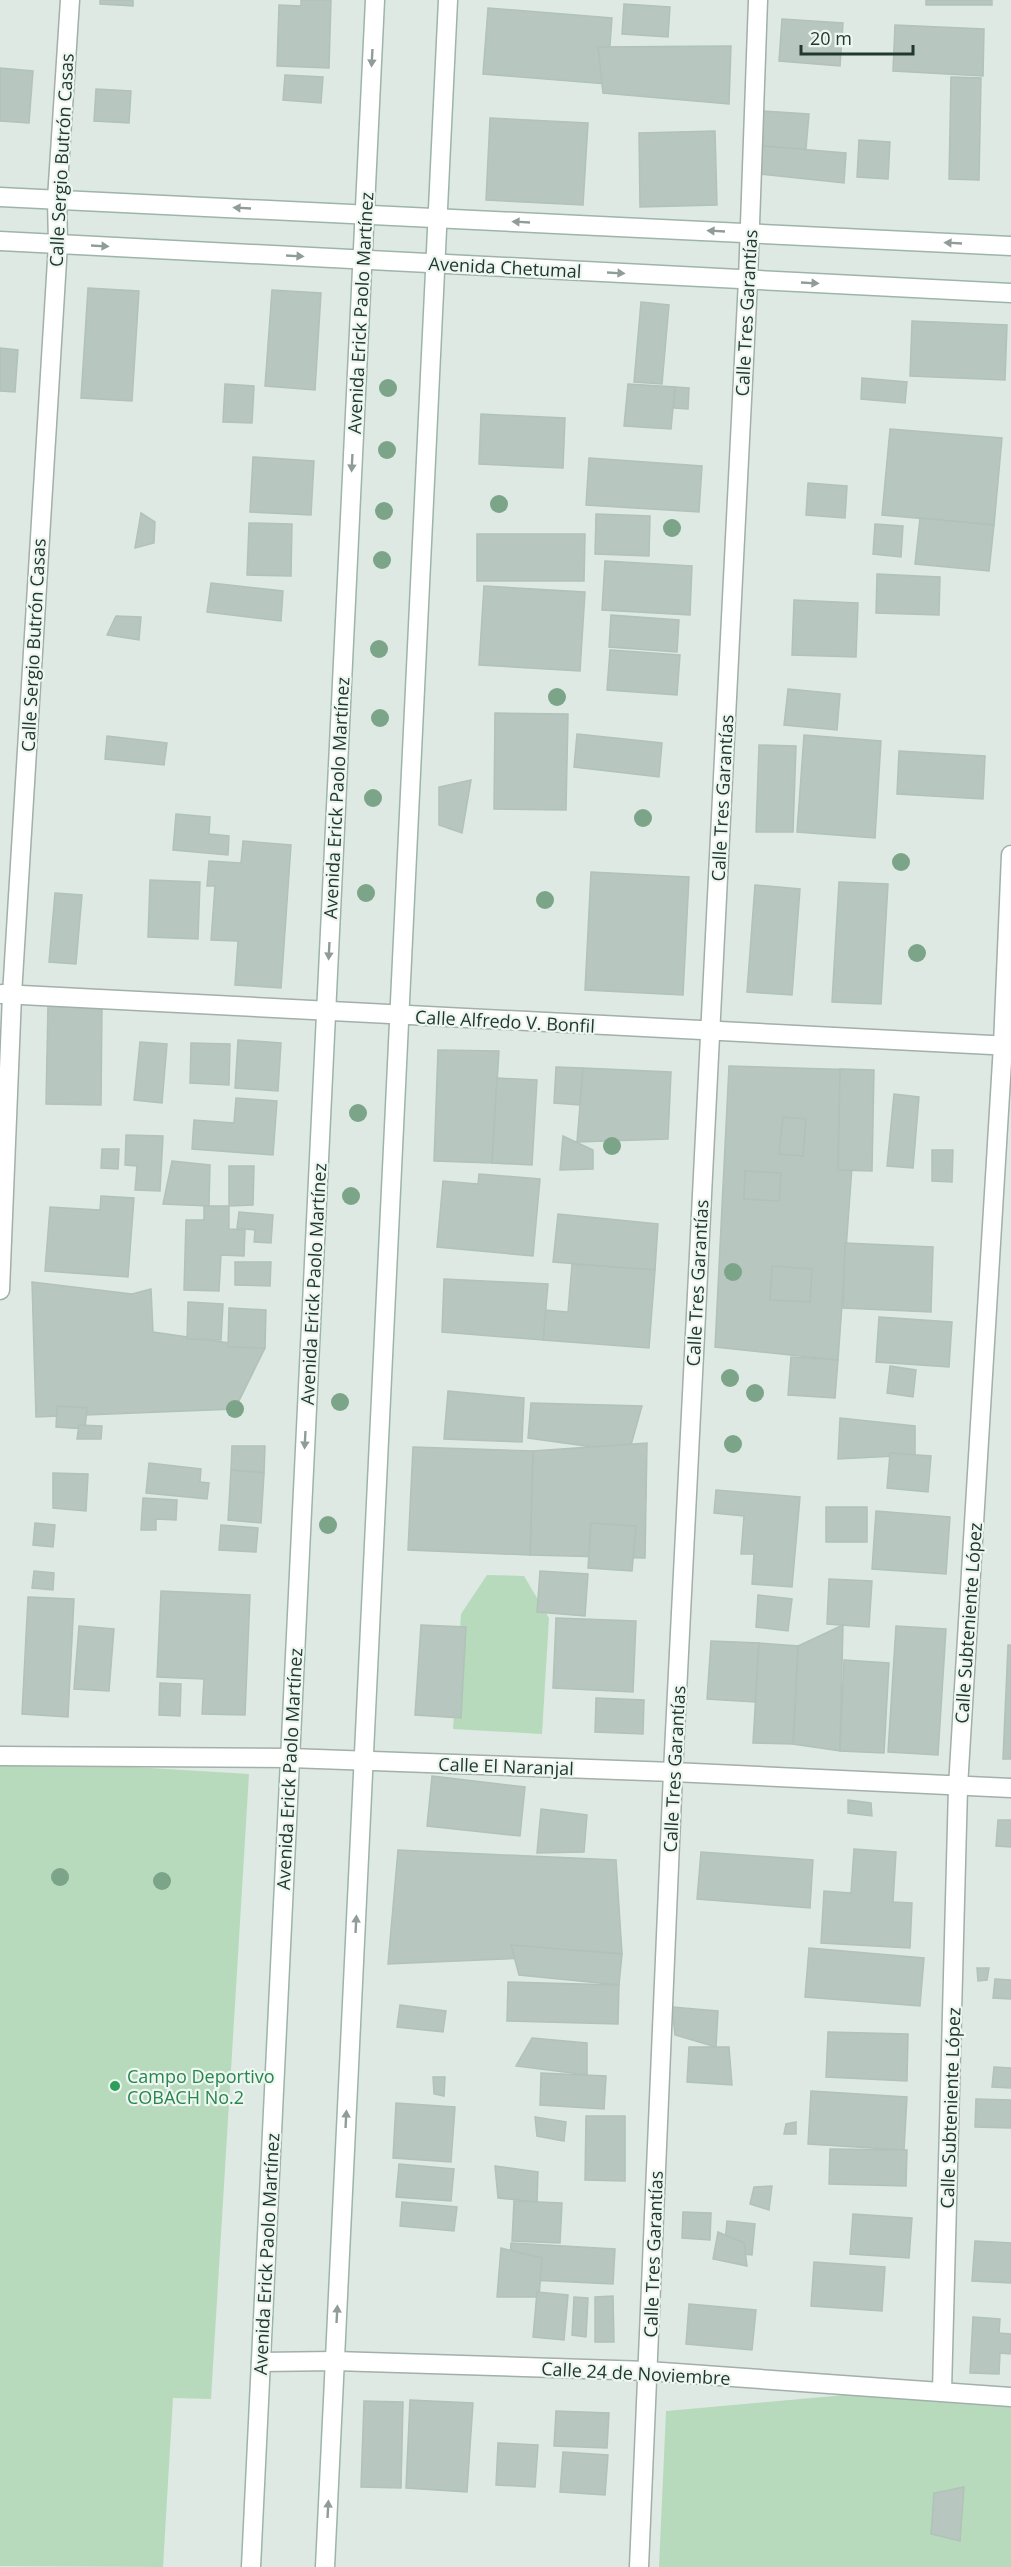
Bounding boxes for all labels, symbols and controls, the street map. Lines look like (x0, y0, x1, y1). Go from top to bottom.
scale bar (801, 18, 914, 56)
text: 20 m (810, 26, 852, 50)
one-way arrow (367, 49, 376, 68)
street label: Calle Sergio Butrón Casas (43, 53, 79, 267)
street label: Avenida Erick Paolo Martínez (342, 191, 378, 435)
one-way arrow (233, 204, 252, 213)
one-way arrow (512, 217, 531, 226)
one-way arrow (706, 227, 725, 236)
street label: Calle Tres Garantías (730, 229, 762, 397)
one-way arrow (943, 238, 962, 247)
one-way arrow (91, 242, 110, 251)
street label: Avenida Chetumal (428, 251, 582, 283)
one-way arrow (286, 252, 305, 261)
one-way arrow (606, 268, 625, 277)
one-way arrow (801, 278, 820, 287)
one-way arrow (348, 453, 357, 472)
street label: Calle Sergio Butrón Casas (15, 538, 51, 752)
street label: Avenida Erick Paolo Martínez (318, 676, 354, 920)
street label: Calle Tres Garantías (706, 714, 738, 882)
one-way arrow (324, 942, 333, 961)
street label: Calle Alfredo V. Bonfil (415, 1004, 595, 1038)
street label: Avenida Erick Paolo Martínez (295, 1162, 331, 1406)
street label: Calle Tres Garantías (681, 1199, 713, 1367)
one-way arrow (301, 1430, 310, 1449)
street label: Calle Subteniente López (949, 1522, 987, 1724)
street label: Avenida Erick Paolo Martínez (271, 1647, 307, 1891)
street label: Calle Tres Garantías (658, 1685, 690, 1853)
street label: Calle El Naranjal (438, 1752, 574, 1780)
one-way arrow (351, 1915, 360, 1934)
street label: Calle Subteniente López (934, 2007, 966, 2209)
place label: Campo Deportivo COBACH No.2 (127, 2064, 275, 2109)
marker: Campo Deportivo COBACH No.2 (108, 2079, 122, 2093)
one-way arrow (342, 2110, 351, 2129)
street label: Avenida Erick Paolo Martínez (248, 2132, 284, 2376)
street label: Calle Tres Garantías (638, 2170, 668, 2338)
one-way arrow (333, 2304, 342, 2323)
street label: Calle 24 de Noviembre (541, 2356, 731, 2390)
one-way arrow (323, 2499, 332, 2518)

